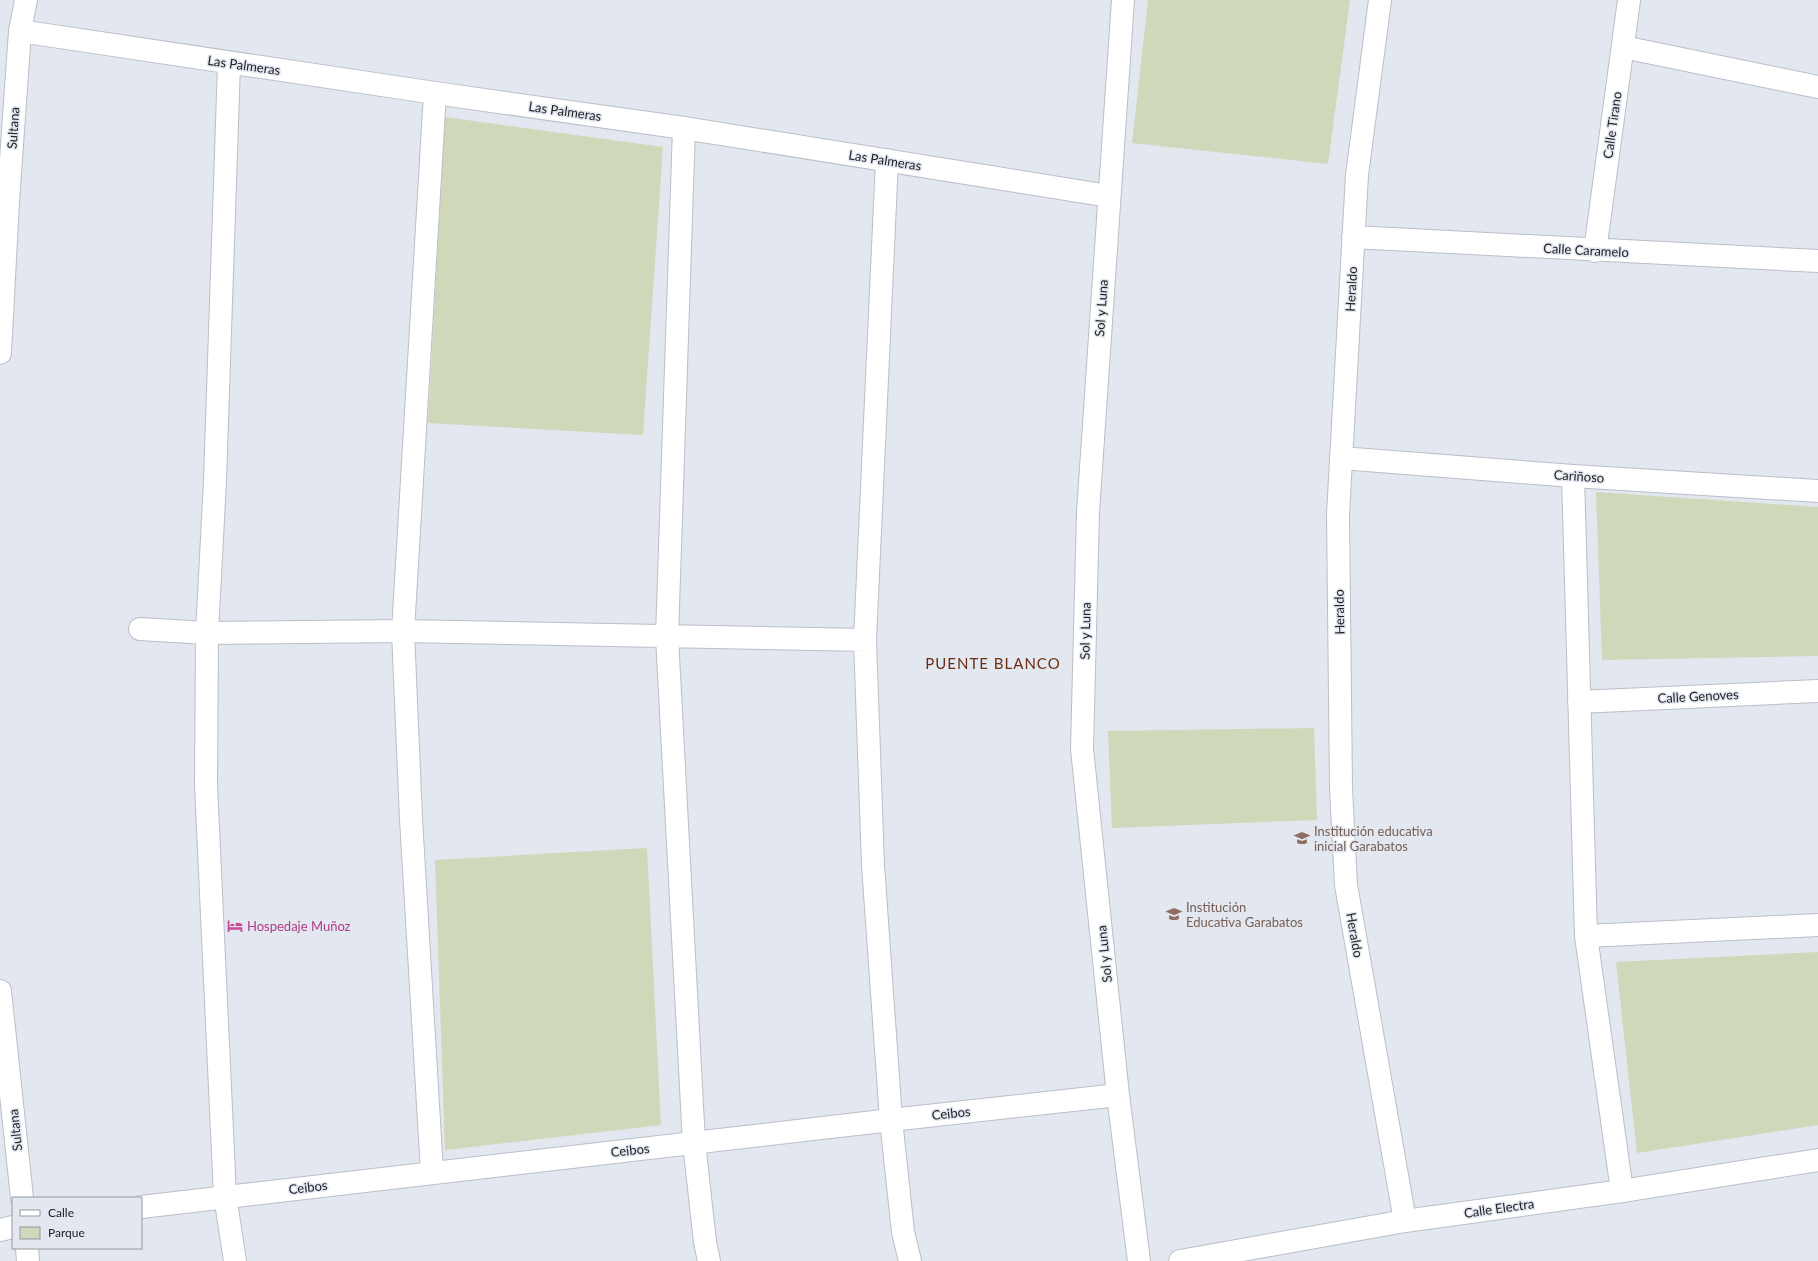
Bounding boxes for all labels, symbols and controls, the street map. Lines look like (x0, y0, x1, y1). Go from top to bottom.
street label: Las Palmeras (206, 52, 282, 78)
street label: Calle Tirano (1599, 90, 1625, 160)
street label: Las Palmeras (527, 98, 603, 124)
street label: Sultana (4, 106, 22, 150)
street label: Las Palmeras (847, 146, 923, 174)
street label: Calle Caramelo (1543, 240, 1629, 260)
street label: Heraldo (1342, 266, 1360, 312)
street label: Sol y Luna (1091, 279, 1111, 337)
street label: Cariñoso (1553, 466, 1605, 486)
street label: Heraldo (1331, 589, 1347, 635)
street label: Sol y Luna (1077, 602, 1093, 660)
district label: PUENTE BLANCO (925, 654, 1061, 672)
street label: Calle Genoves (1657, 686, 1739, 706)
place label: Institución educativa inicial Garabatos (1314, 823, 1433, 854)
school or university icon: Institución educativa inicial Garabatos (1293, 829, 1311, 847)
place label: Institución Educativa Garabatos (1186, 899, 1303, 930)
school or university icon: Institución Educativa Garabatos (1165, 905, 1183, 923)
street label: Heraldo (1343, 911, 1367, 959)
hotel icon: Hospedaje Muñoz (226, 917, 244, 935)
place label: Hospedaje Muñoz (247, 918, 351, 934)
street label: Sol y Luna (1093, 925, 1115, 983)
street label: Ceibos (931, 1103, 972, 1123)
street label: Sultana (5, 1108, 25, 1152)
street label: Ceibos (610, 1140, 651, 1160)
street label: Ceibos (288, 1177, 329, 1197)
street label: Calle Electra (1463, 1195, 1535, 1221)
legend (12, 1197, 142, 1249)
text: Calle (48, 1205, 74, 1220)
text: Parque (48, 1225, 85, 1240)

